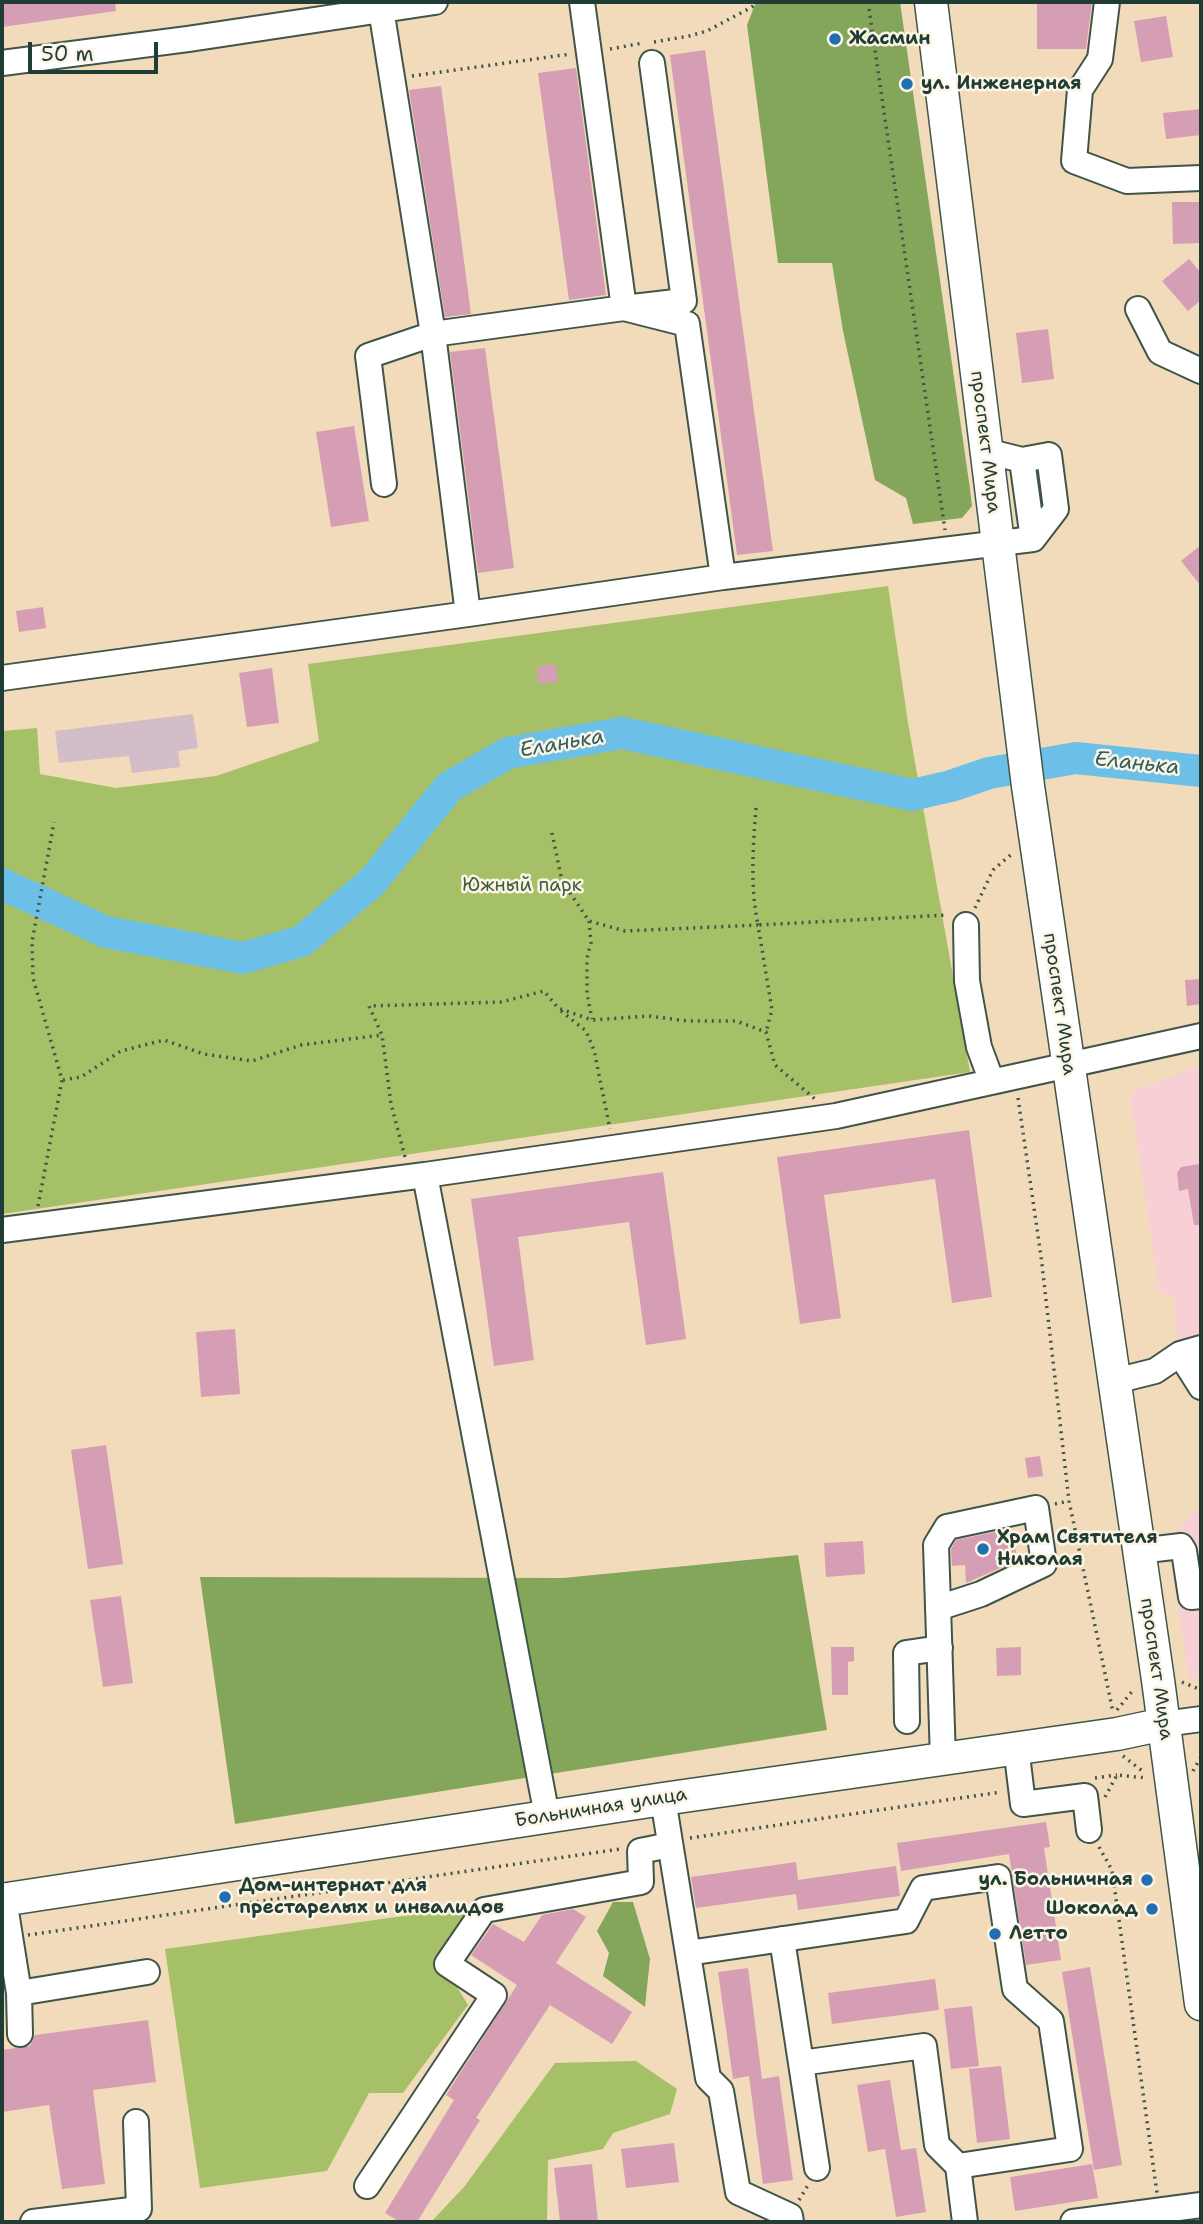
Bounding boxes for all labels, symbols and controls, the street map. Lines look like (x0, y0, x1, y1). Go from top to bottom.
scale bar (32, 28, 161, 72)
place label: Жасмин (849, 28, 930, 50)
marker: Жасмин (827, 31, 843, 47)
text: 50 m (41, 40, 94, 68)
place label: ул. Инженерная (921, 73, 1081, 95)
marker: ул. Инженерная (899, 76, 915, 92)
street label: проспект Мира (965, 369, 1005, 515)
water label: Еланька (518, 724, 606, 764)
water label: Еланька (1093, 747, 1181, 781)
park label: Южный парк (462, 875, 582, 897)
street label: проспект Мира (1038, 931, 1080, 1077)
place label: Храм Святителя Николая (997, 1527, 1158, 1571)
marker: Храм Святителя Николая (975, 1541, 991, 1557)
street label: проспект Мира (1135, 1596, 1177, 1742)
street label: Больничная улица (513, 1783, 689, 1833)
place label: ул. Больничная (979, 1869, 1133, 1891)
marker: ул. Больничная (1139, 1872, 1155, 1888)
place label: Дом-интернат для престарелых и инвалидов (239, 1875, 504, 1919)
marker: Дом-интернат для престарелых и инвалидов (217, 1889, 233, 1905)
place label: Шоколад (1046, 1898, 1138, 1920)
marker: Шоколад (1144, 1901, 1160, 1917)
place label: Летто (1009, 1923, 1068, 1945)
marker: Летто (987, 1926, 1003, 1942)

